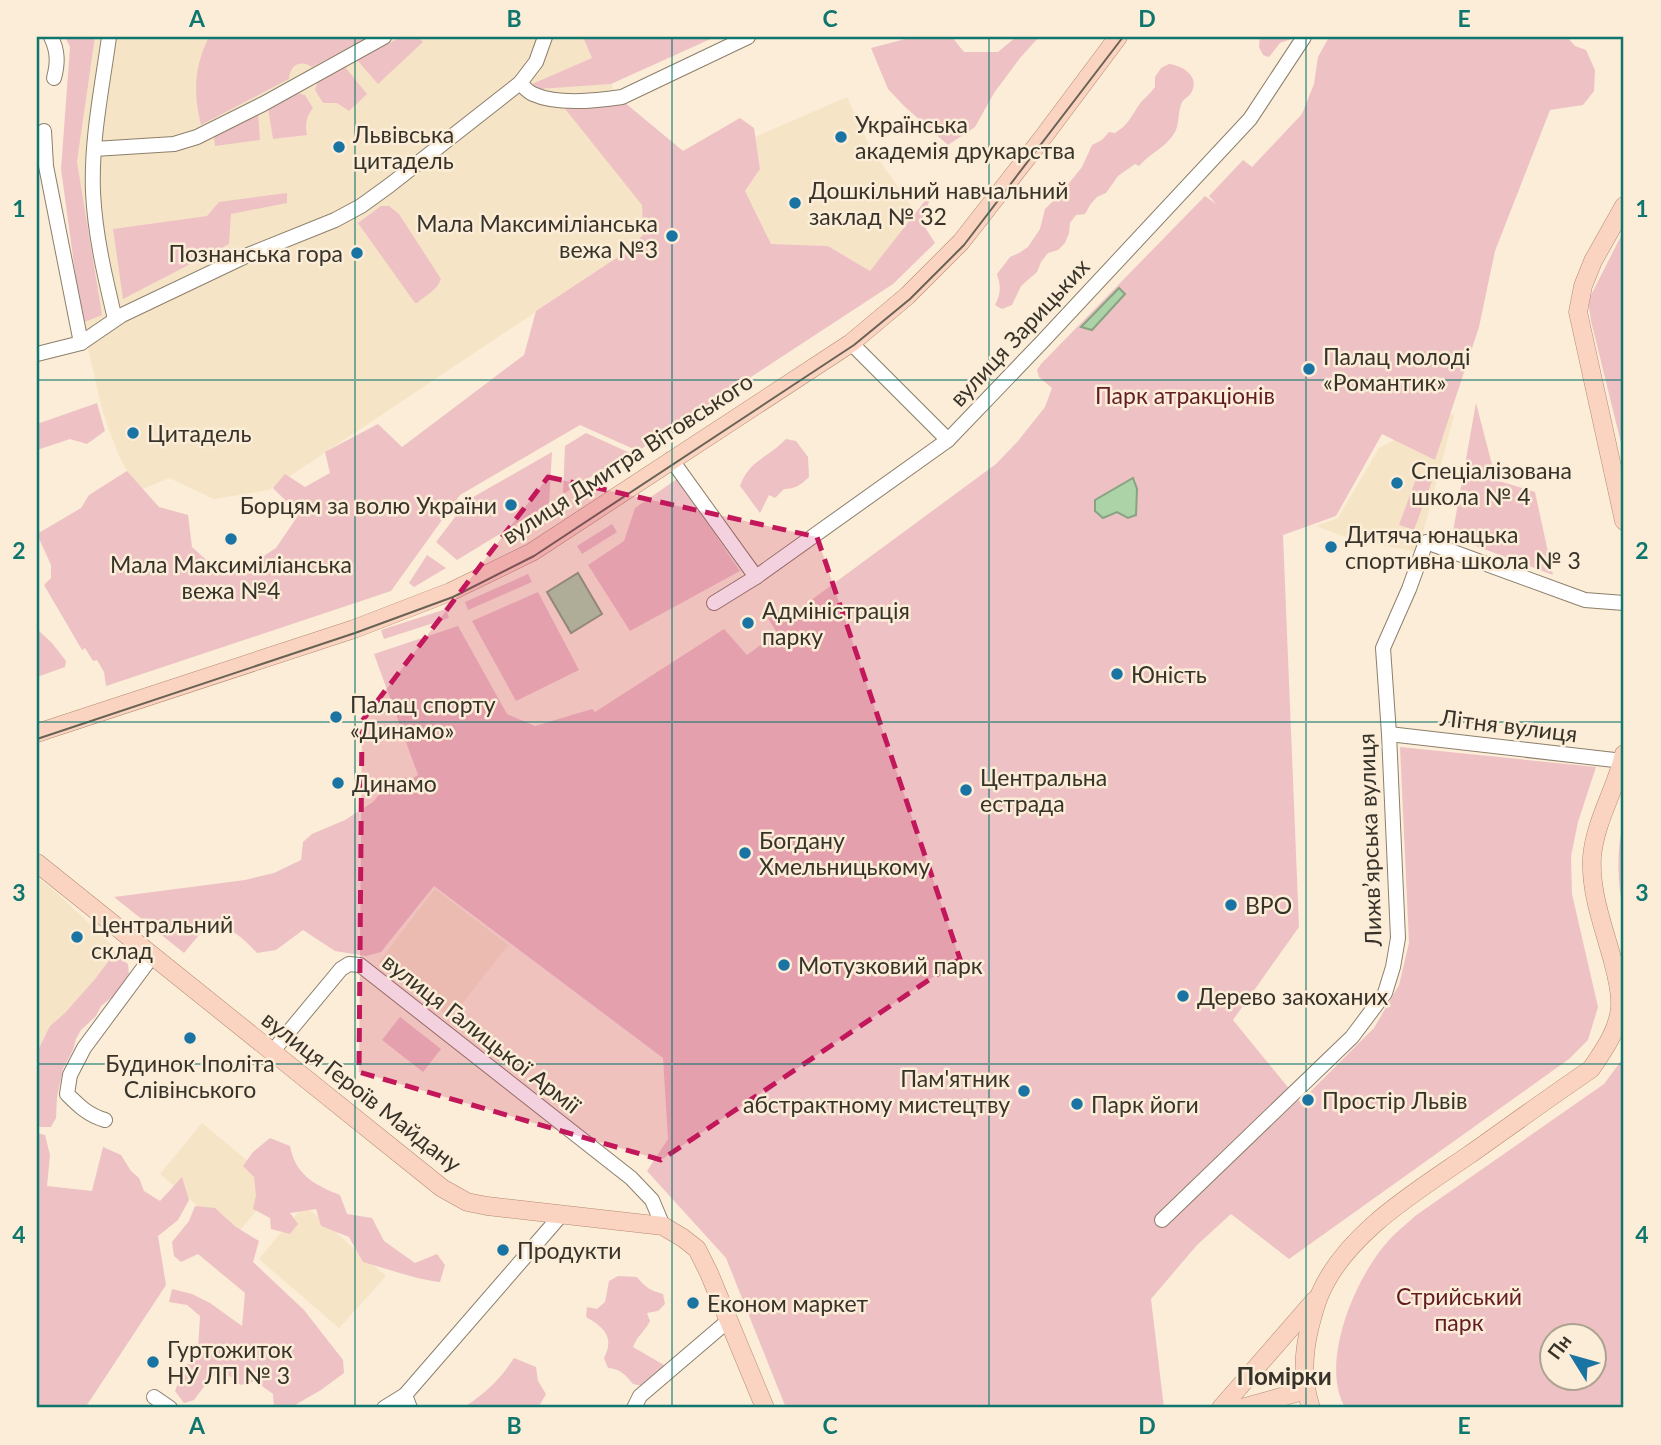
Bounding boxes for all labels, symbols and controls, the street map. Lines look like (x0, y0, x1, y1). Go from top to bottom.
text: A (188, 4, 206, 32)
text: B (506, 4, 522, 32)
text: C (822, 4, 838, 32)
text: D (1138, 4, 1156, 32)
text: E (1457, 4, 1471, 32)
place label: Українська академія друкарства (855, 110, 1075, 164)
place label: Львівська цитадель (352, 120, 454, 174)
marker: Українська академія друкарства (833, 129, 849, 145)
marker: Львівська цитадель (331, 139, 347, 155)
place label: Дошкільний навчальний заклад № 32 (809, 176, 1069, 230)
text: 1 (12, 194, 26, 222)
text: 1 (1635, 194, 1649, 222)
marker: Дошкільний навчальний заклад № 32 (787, 195, 803, 211)
place label: Мала Максиміліанська вежа №3 (416, 209, 658, 263)
marker: Мала Максиміліанська вежа №3 (664, 228, 680, 244)
place label: Познанська гора (168, 239, 343, 267)
marker: Познанська гора (349, 245, 365, 261)
street label: вулиця Зарицьких (943, 252, 1095, 412)
place label: Палац молоді «Романтик» (1323, 342, 1470, 396)
marker: Палац молоді «Романтик» (1301, 361, 1317, 377)
street label: вулиця Дмитра Вітовського (496, 366, 758, 550)
park label: Парк атракціонів (1095, 381, 1275, 409)
place label: Цитадель (147, 419, 252, 447)
marker: Цитадель (125, 425, 141, 441)
place label: Спеціалізована школа № 4 (1411, 456, 1572, 510)
marker: Спеціалізована школа № 4 (1389, 475, 1405, 491)
place label: Борцям за волю України (240, 491, 497, 519)
marker: Борцям за волю України (503, 497, 519, 513)
place label: Дитяча юнацька спортивна школа № 3 (1345, 520, 1581, 574)
marker: Мала Максиміліанська вежа №4 (223, 531, 239, 547)
text: 2 (12, 536, 26, 564)
text: 2 (1635, 536, 1649, 564)
marker: Дитяча юнацька спортивна школа № 3 (1323, 539, 1339, 555)
place label: Мала Максиміліанська вежа №4 (110, 550, 352, 604)
place label: Адміністрація парку (762, 596, 910, 650)
marker: Адміністрація парку (740, 615, 756, 631)
place label: Юність (1131, 660, 1207, 688)
marker: Юність (1109, 666, 1125, 682)
place label: Палац спорту «Динамо» (350, 690, 496, 744)
street label: Літня вулиця (1438, 703, 1579, 747)
marker: Палац спорту «Динамо» (328, 709, 344, 725)
street label: Лижвʼярська вулиця (1351, 733, 1387, 948)
place label: Центральна естрада (980, 763, 1107, 817)
place label: Динамо (352, 769, 437, 797)
marker: Динамо (330, 775, 346, 791)
marker: Центральна естрада (958, 782, 974, 798)
place label: Богдану Хмельницькому (759, 826, 930, 880)
marker: Богдану Хмельницькому (737, 845, 753, 861)
text: 3 (12, 878, 26, 906)
text: 3 (1635, 878, 1649, 906)
place label: ВРО (1245, 891, 1292, 919)
marker: ВРО (1223, 897, 1239, 913)
place label: Центральний склад (91, 910, 233, 964)
marker: Центральний склад (69, 929, 85, 945)
street label: вулиця Галицької Армії (377, 947, 587, 1119)
place label: Мотузковий парк (798, 951, 983, 979)
marker: Мотузковий парк (776, 957, 792, 973)
place label: Дерево закоханих (1197, 982, 1389, 1010)
marker: Дерево закоханих (1175, 988, 1191, 1004)
street label: вулиця Героїв Майдану (257, 1005, 467, 1178)
marker: Будинок Іполіта Слівінського (182, 1030, 198, 1046)
place label: Будинок Іполіта Слівінського (105, 1049, 275, 1103)
place label: Пам'ятник абстрактному мистецтву (743, 1064, 1010, 1118)
marker: Пам'ятник абстрактному мистецтву (1016, 1083, 1032, 1099)
place label: Простір Львів (1322, 1086, 1467, 1114)
place label: Парк йоги (1091, 1090, 1199, 1118)
marker: Простір Львів (1300, 1092, 1316, 1108)
marker: Парк йоги (1069, 1096, 1085, 1112)
text: 4 (12, 1220, 26, 1248)
text: 4 (1635, 1220, 1649, 1248)
place label: Продукти (517, 1236, 622, 1264)
marker: Продукти (495, 1242, 511, 1258)
park label: Стрийський парк (1396, 1282, 1522, 1336)
place label: Економ маркет (707, 1289, 868, 1317)
marker: Економ маркет (685, 1295, 701, 1311)
north arrow (1538, 1322, 1608, 1392)
text: Пн (1542, 1330, 1576, 1363)
place label: Гуртожиток НУ ЛП № 3 (167, 1335, 293, 1389)
marker: Гуртожиток НУ ЛП № 3 (145, 1354, 161, 1370)
district label: Помірки (1236, 1361, 1332, 1390)
text: A (188, 1411, 206, 1439)
text: B (506, 1411, 522, 1439)
text: C (822, 1411, 838, 1439)
text: D (1138, 1411, 1156, 1439)
text: E (1457, 1411, 1471, 1439)

